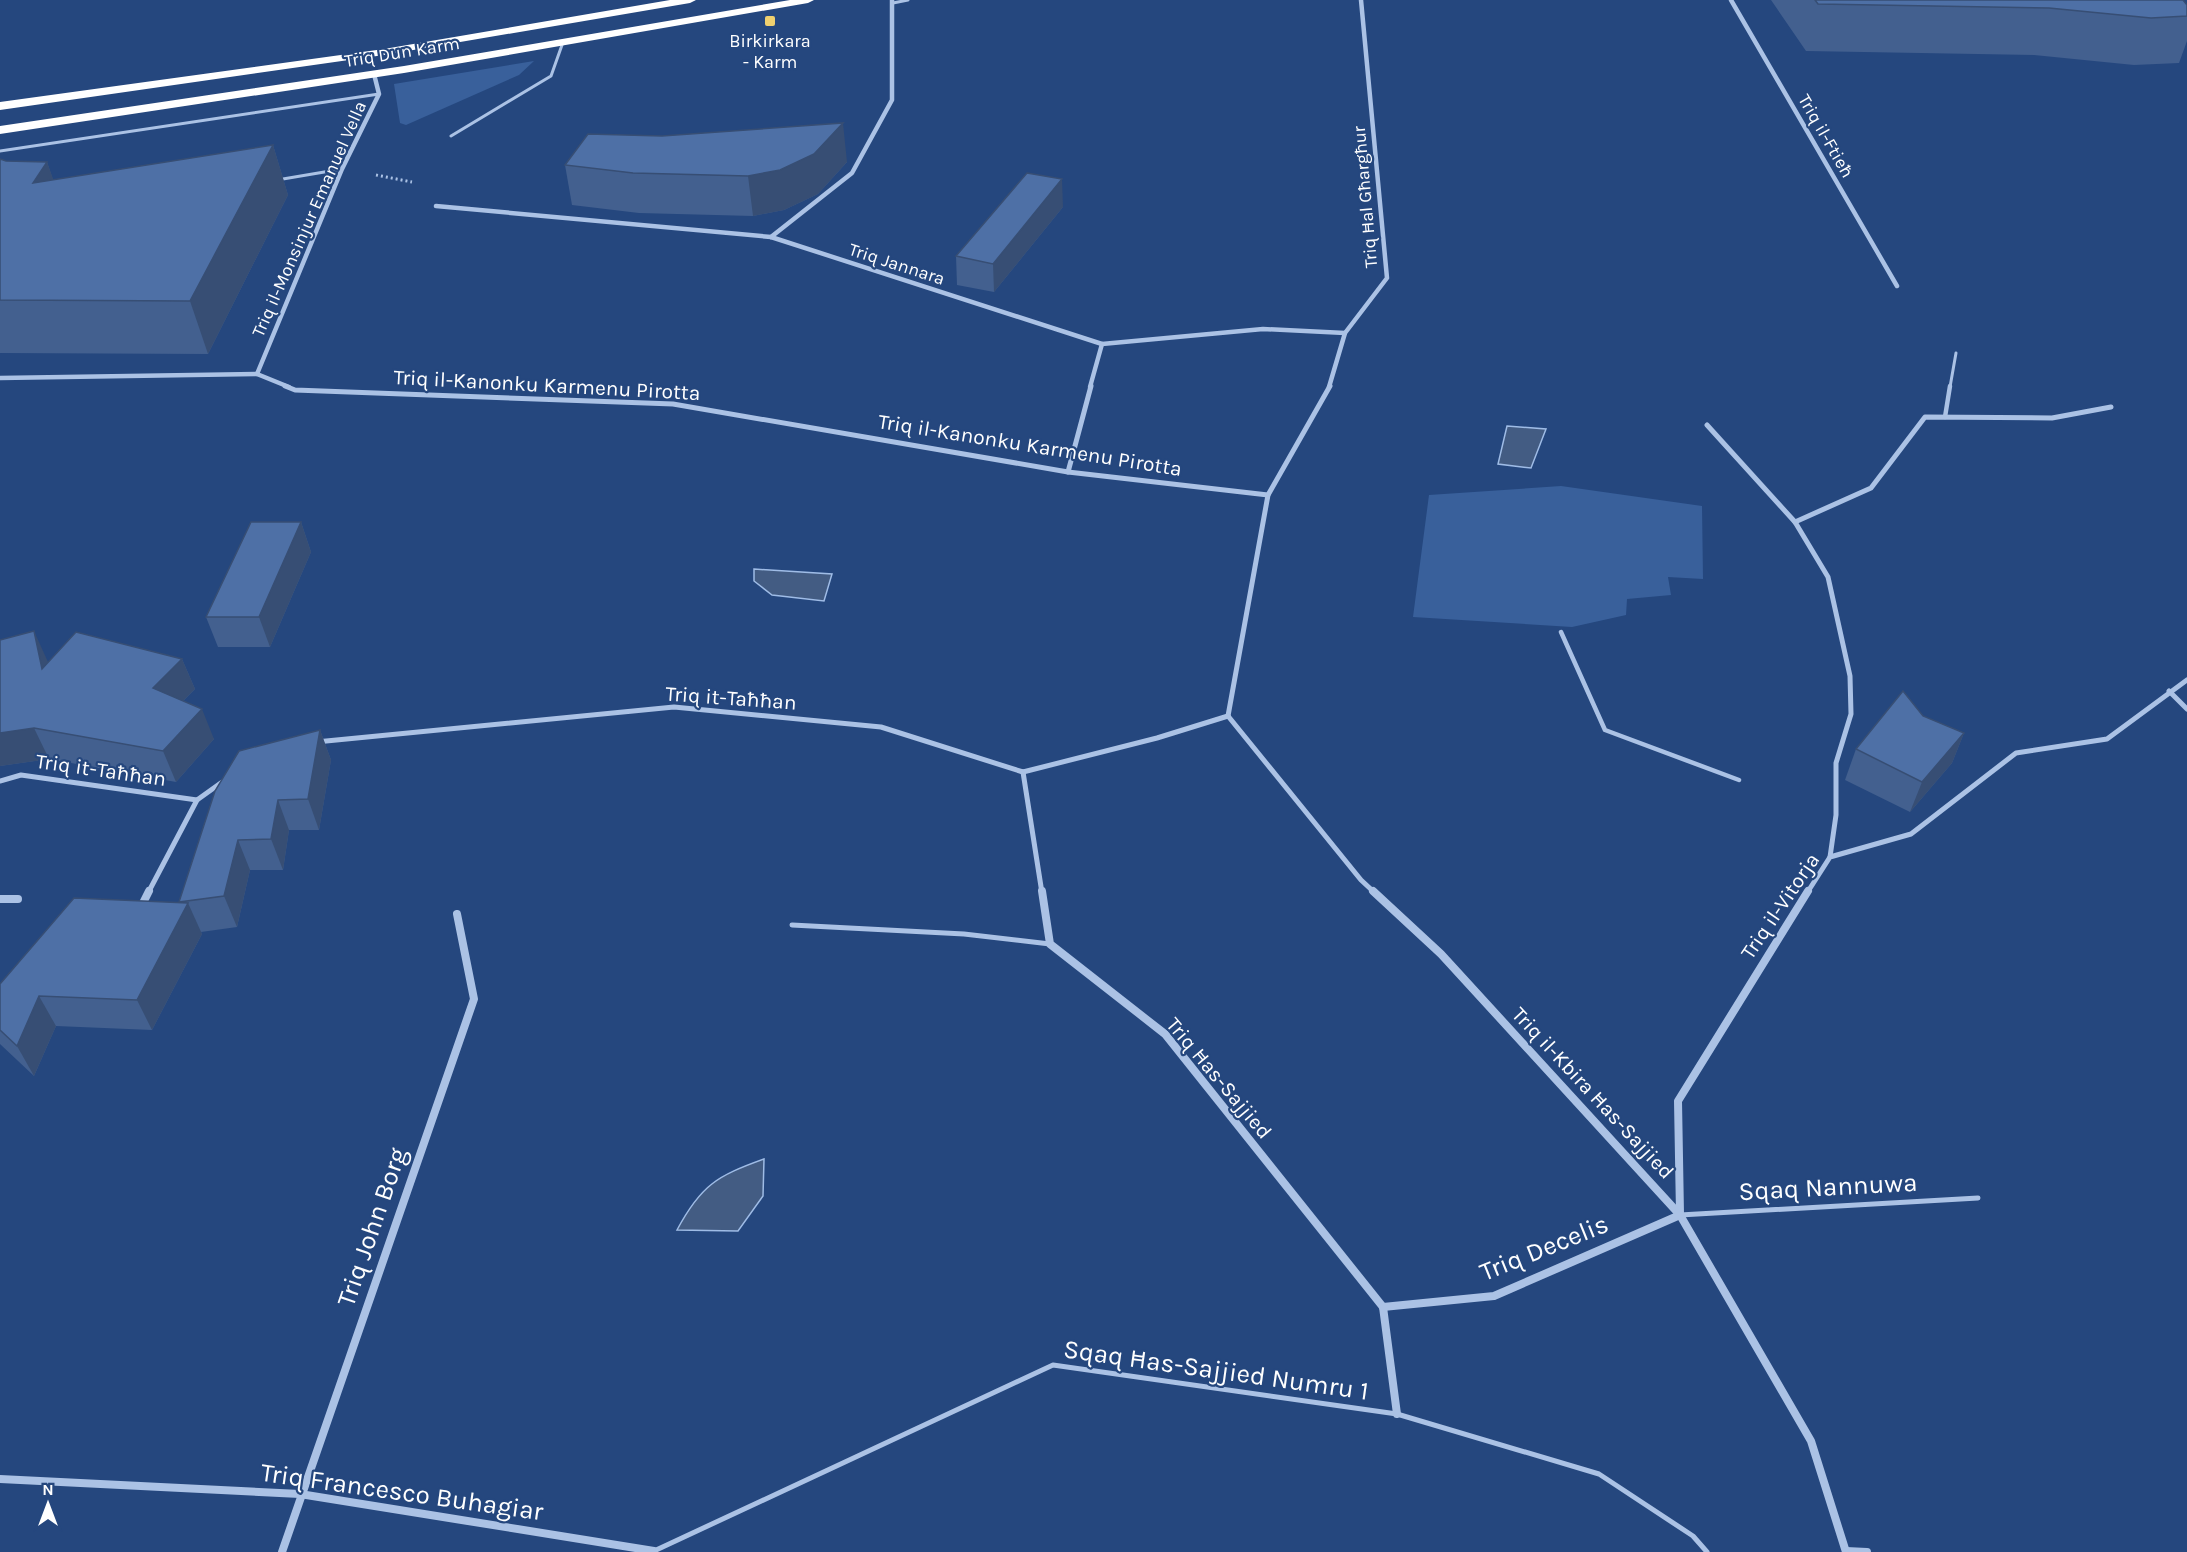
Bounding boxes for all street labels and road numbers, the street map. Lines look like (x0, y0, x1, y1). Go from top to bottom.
street label: Triq Dun Karm (343, 32, 461, 72)
street label: Triq il-Ftieħ (1793, 90, 1859, 182)
street label: Triq il-Monsinjur Emanuel Vella (247, 98, 371, 340)
street label: Triq Ħal Għargħur (1348, 125, 1382, 269)
street label: Triq Jannara (846, 238, 948, 290)
street label: Triq il-Kanonku Karmenu Pirotta (393, 365, 701, 405)
street label: Triq il-Kanonku Karmenu Pirotta (876, 409, 1184, 481)
street label: Triq it-Taħħan (665, 681, 797, 715)
street label: Triq it-Taħħan (34, 749, 168, 791)
street label: Triq il-Vitorja (1736, 848, 1824, 964)
street label: Triq il-Kbira Ħas-Sajjied (1507, 1002, 1679, 1184)
street label: Triq Ħas-Sajjied (1161, 1012, 1277, 1144)
street label: Triq John Borg (330, 1143, 414, 1310)
street label: Sqaq Nannuwa (1738, 1167, 1918, 1207)
street label: Triq Decelis (1475, 1208, 1613, 1288)
street label: Sqaq Ħas-Sajjied Numru 1 (1061, 1333, 1371, 1407)
street label: Triq Francesco Buhagiar (259, 1457, 546, 1527)

